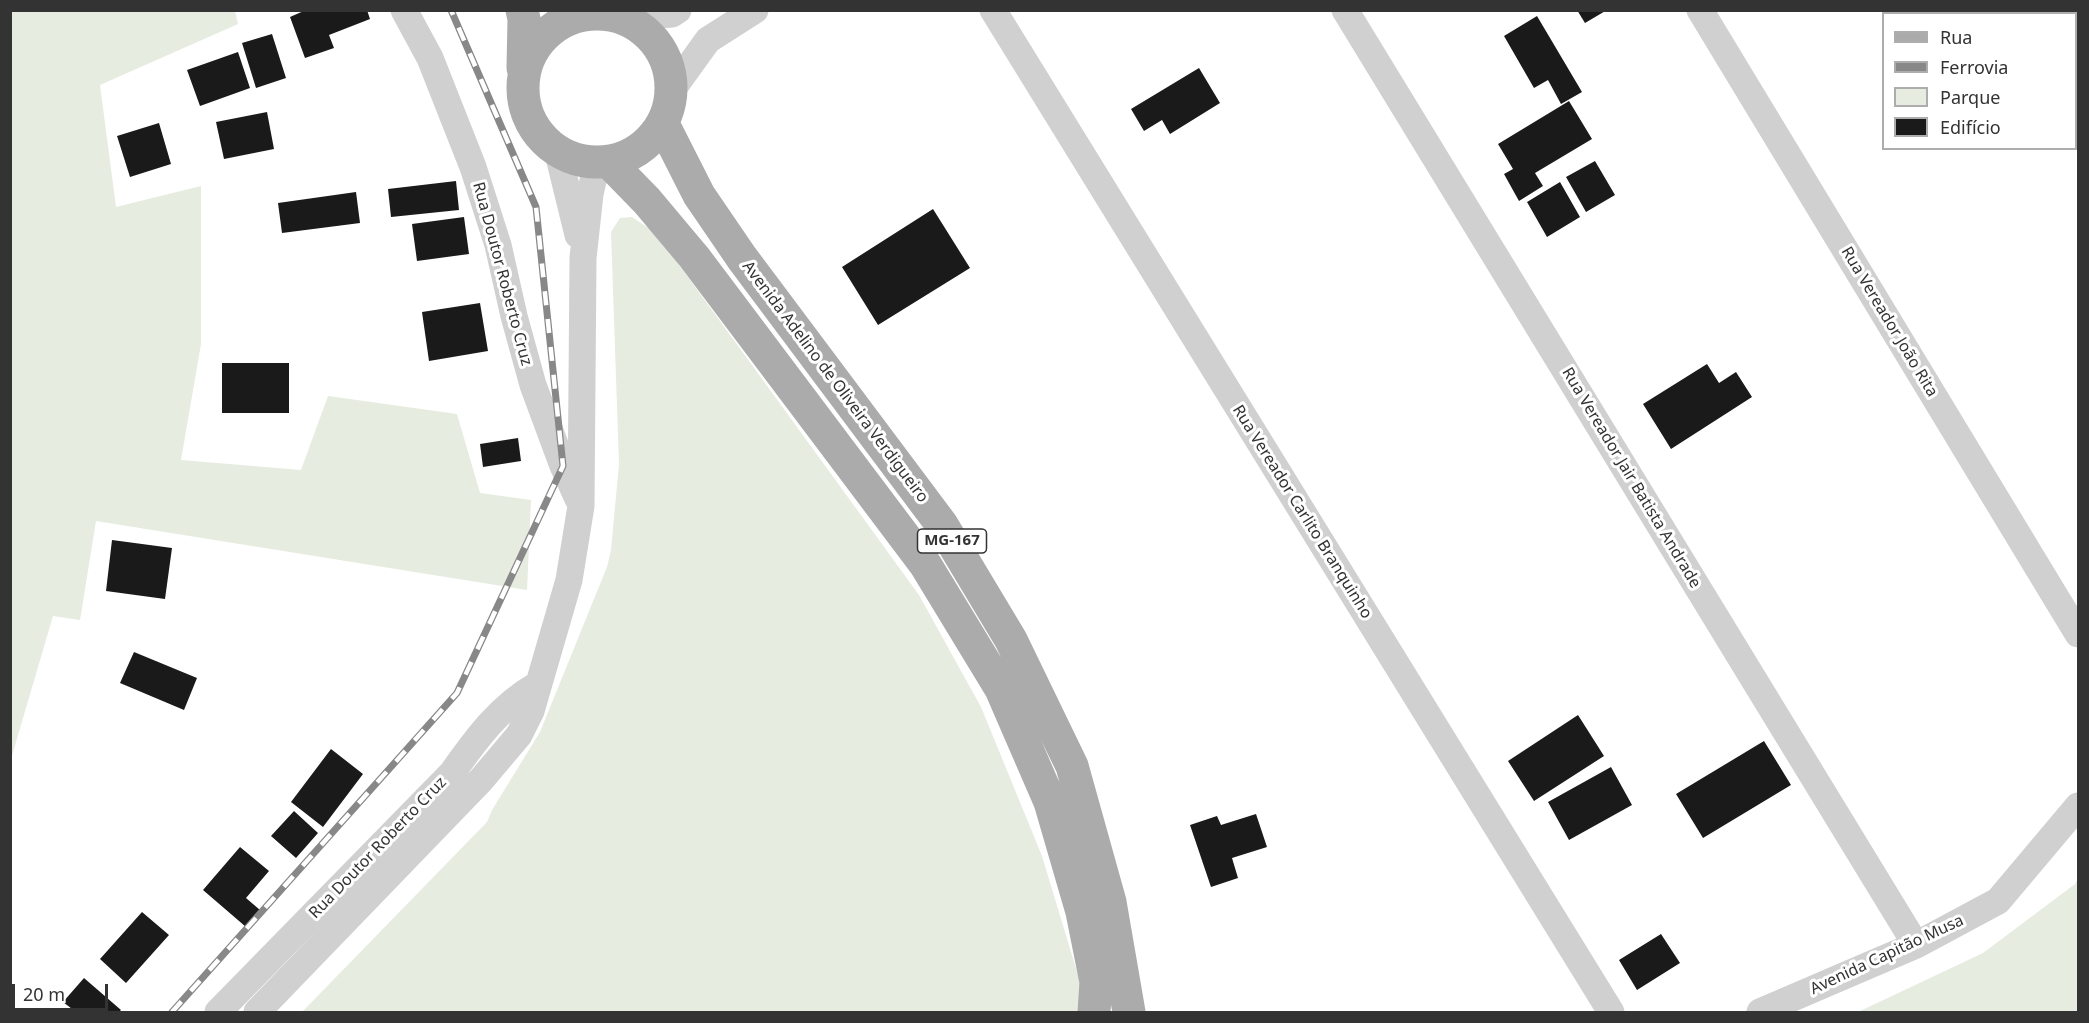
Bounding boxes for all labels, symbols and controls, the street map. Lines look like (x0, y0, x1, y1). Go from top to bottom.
legend (1882, 12, 2077, 150)
text: Rua (1940, 25, 1972, 49)
text: Ferrovia (1940, 55, 2008, 79)
text: Parque (1940, 85, 2000, 109)
text: Edifício (1940, 115, 2001, 139)
street label: Rua Doutor Roberto Cruz (468, 180, 536, 368)
street label: Rua Vereador João Rita (1837, 244, 1941, 400)
street label: Avenida Adelino de Oliveira Verdigueiro (738, 257, 932, 507)
street label: Rua Vereador Jair Batista Andrade (1557, 364, 1705, 592)
street label: Rua Vereador Carlito Branquinho (1228, 402, 1376, 622)
road number: MG-167 (918, 529, 986, 553)
street label: Rua Doutor Roberto Cruz (305, 773, 451, 923)
street label: Avenida Capitão Musa (1807, 911, 1967, 999)
scale bar (15, 972, 111, 1010)
text: 20 m (23, 982, 65, 1006)

